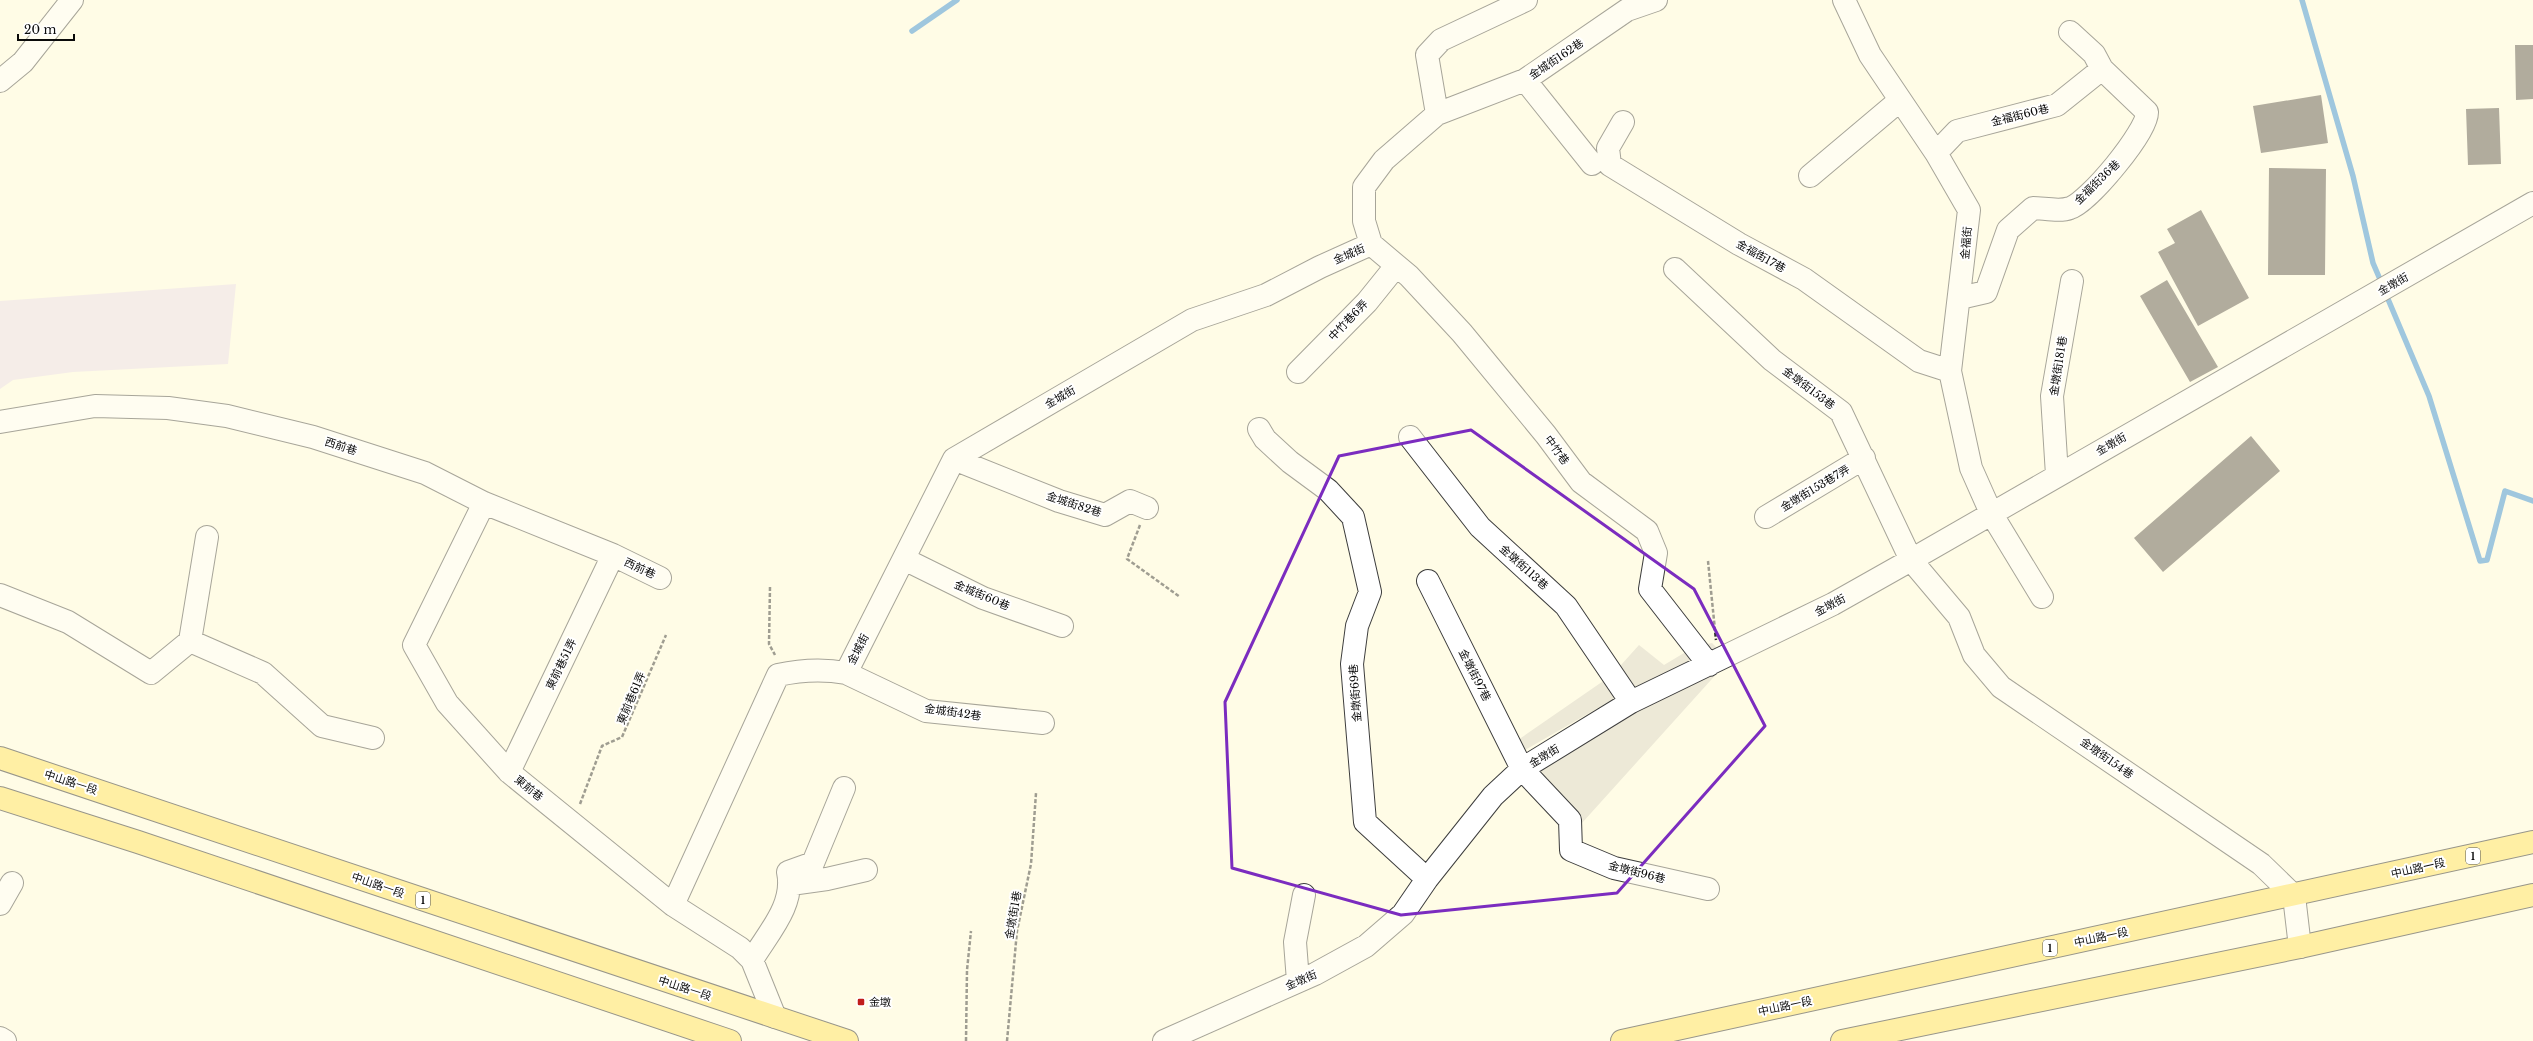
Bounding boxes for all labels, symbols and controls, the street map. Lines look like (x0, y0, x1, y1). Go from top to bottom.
scale bar (18, 16, 74, 42)
text: 20 m (24, 22, 56, 37)
street label: 金城街162巷 (1526, 36, 1586, 82)
street label: 金福街60巷 (1990, 101, 2050, 129)
street label: 金福街36巷 (2071, 157, 2123, 207)
street label: 金福街 (1958, 226, 1974, 260)
street label: 金福街17巷 (1734, 237, 1788, 275)
street label: 金城街 (1331, 241, 1367, 267)
street label: 金墩街 (2375, 270, 2411, 298)
street label: 中竹巷6弄 (1325, 297, 1371, 343)
street label: 金墩街181巷 (2046, 335, 2070, 397)
street label: 金墩街153巷 (1780, 364, 1838, 412)
street label: 金城街 (1042, 383, 1078, 411)
street label: 金墩街 (2093, 430, 2129, 458)
street label: 中竹巷 (1542, 433, 1572, 467)
street label: 西前巷 (323, 434, 359, 458)
street label: 金墩街153巷7弄 (1778, 462, 1852, 514)
street label: 金城街82巷 (1045, 488, 1103, 520)
street label: 金墩街113巷 (1497, 542, 1551, 592)
street label: 西前巷 (622, 555, 658, 581)
street label: 金城街60巷 (952, 577, 1012, 613)
street label: 金墩街 (1812, 591, 1848, 619)
street label: 金城街 (844, 631, 872, 667)
street label: 東前巷51弄 (543, 636, 579, 692)
street label: 金墩街97巷 (1456, 647, 1494, 703)
street label: 金墩街69巷 (1346, 664, 1364, 722)
street label: 東前巷61弄 (614, 669, 648, 727)
street label: 金城街42巷 (924, 701, 982, 723)
street label: 金墩街154巷 (2078, 735, 2136, 781)
street label: 金墩街 (1526, 742, 1562, 770)
street label: 中山路一段 (43, 767, 99, 797)
street label: 東前巷 (512, 772, 546, 804)
road number: 1 (2466, 848, 2480, 864)
street label: 中山路一段 (2390, 855, 2446, 881)
street label: 金墩街96巷 (1607, 858, 1667, 886)
street label: 中山路一段 (350, 869, 406, 901)
street label: 金墩街1巷 (1002, 890, 1024, 940)
road number: 1 (416, 892, 430, 908)
street label: 中山路一段 (2073, 924, 2129, 950)
road number: 1 (2043, 940, 2057, 956)
street label: 金墩街 (1283, 967, 1319, 993)
street label: 中山路一段 (657, 973, 713, 1003)
street label: 中山路一段 (1757, 993, 1813, 1019)
place label: 金墩 (869, 995, 891, 1009)
marker: 金墩 (856, 997, 866, 1007)

